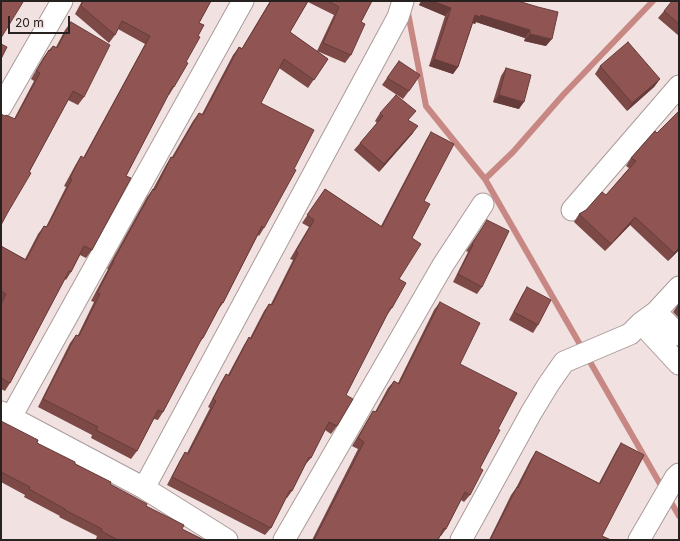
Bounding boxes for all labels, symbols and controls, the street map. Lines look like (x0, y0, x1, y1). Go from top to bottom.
scale bar (10, 8, 72, 34)
text: 20 m (15, 15, 44, 30)

